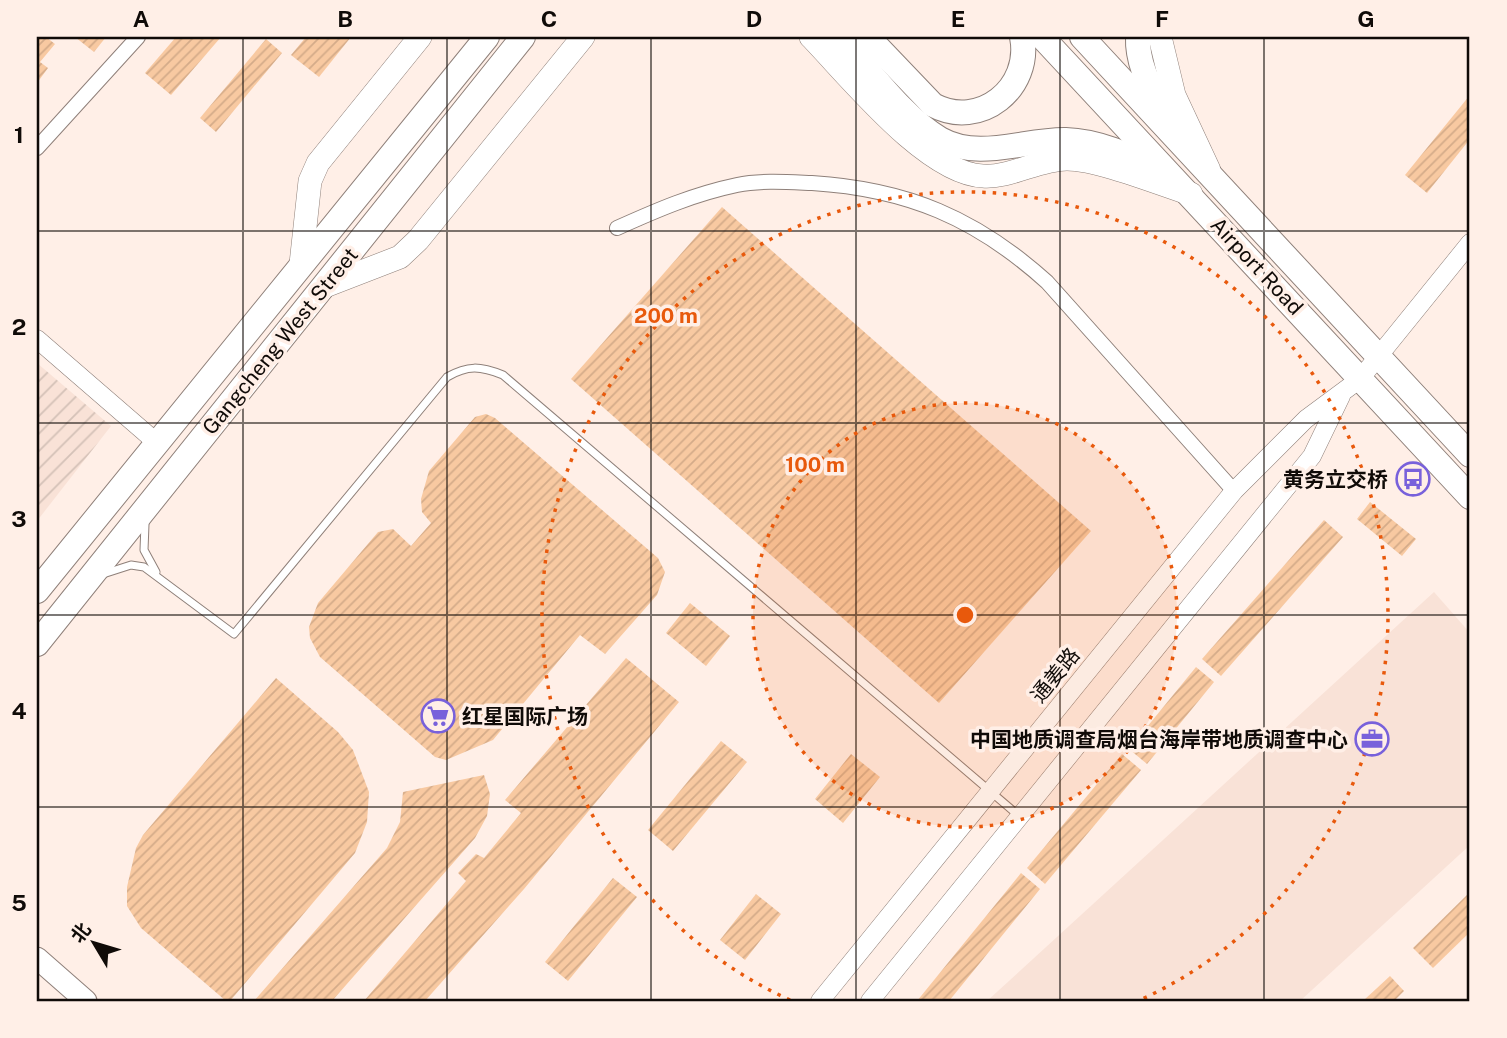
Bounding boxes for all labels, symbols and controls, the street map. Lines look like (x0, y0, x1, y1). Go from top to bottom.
text: A (133, 5, 150, 32)
text: B (337, 5, 353, 32)
text: C (541, 5, 557, 32)
text: D (746, 5, 762, 32)
text: E (951, 5, 965, 32)
text: F (1155, 5, 1169, 32)
text: G (1357, 5, 1375, 32)
text: 1 (14, 121, 24, 148)
street label: Airport Road (1206, 212, 1308, 320)
street label: Gangcheng West Street (197, 243, 363, 439)
text: 200 m (634, 303, 698, 328)
text: 2 (12, 313, 26, 340)
text: 100 m (785, 452, 845, 477)
bus stop icon: 黄务立交桥 (1394, 460, 1432, 498)
place label: 黄务立交桥 (1283, 467, 1388, 492)
text: 3 (11, 505, 27, 532)
centre of rings (953, 603, 977, 627)
street label: 通姜路 (1025, 643, 1085, 707)
text: 4 (11, 697, 27, 724)
supermarket icon: 红星国际广场 (419, 697, 457, 735)
place label: 红星国际广场 (462, 704, 588, 729)
office icon: 中国地质调查局烟台海岸带地质调查中心 (1353, 720, 1391, 758)
place label: 中国地质调查局烟台海岸带地质调查中心 (970, 727, 1348, 752)
text: 5 (11, 889, 27, 916)
north arrow (60, 908, 130, 978)
text: 北 (66, 918, 95, 947)

